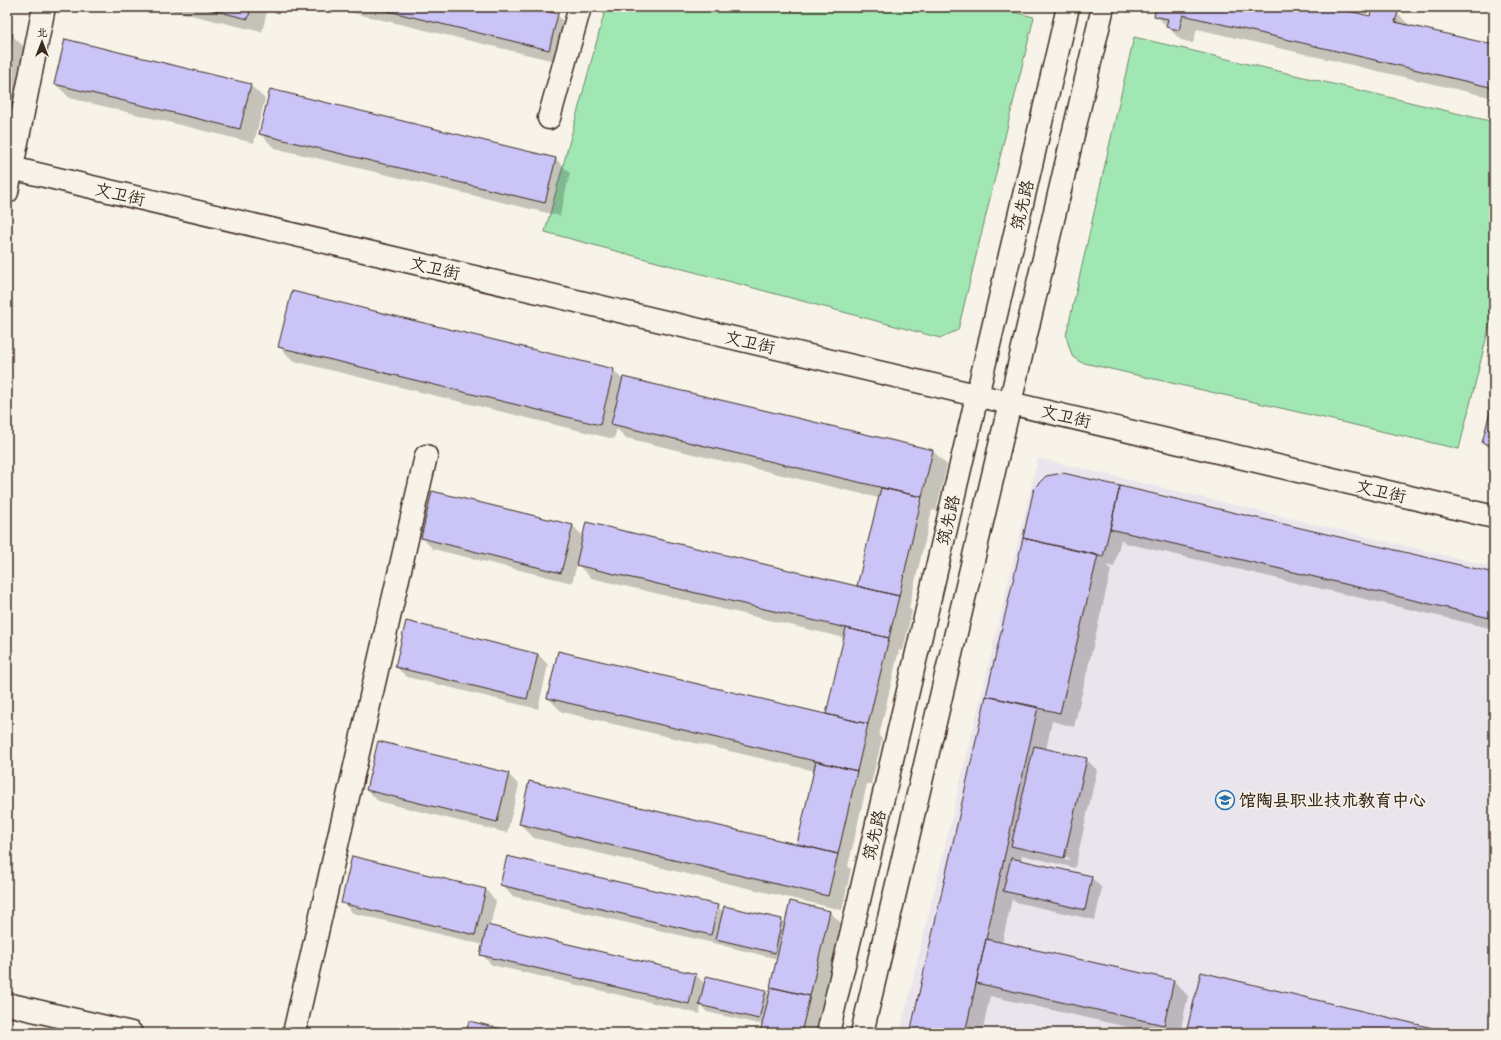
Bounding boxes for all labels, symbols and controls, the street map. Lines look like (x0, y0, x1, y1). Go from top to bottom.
north arrow (22, 22, 62, 62)
text: 北 (37, 25, 48, 39)
street label: 筑先路 (1007, 178, 1038, 232)
street label: 文卫街 (93, 179, 147, 210)
street label: 文卫街 (408, 253, 462, 284)
street label: 文卫街 (723, 327, 777, 358)
street label: 文卫街 (1039, 401, 1093, 432)
street label: 文卫街 (1354, 476, 1408, 507)
street label: 筑先路 (933, 493, 964, 547)
school or university icon: 馆陶县职业技术教育中心 (1214, 789, 1236, 811)
place label: 馆陶县职业技术教育中心 (1239, 790, 1426, 811)
street label: 筑先路 (859, 808, 890, 862)

